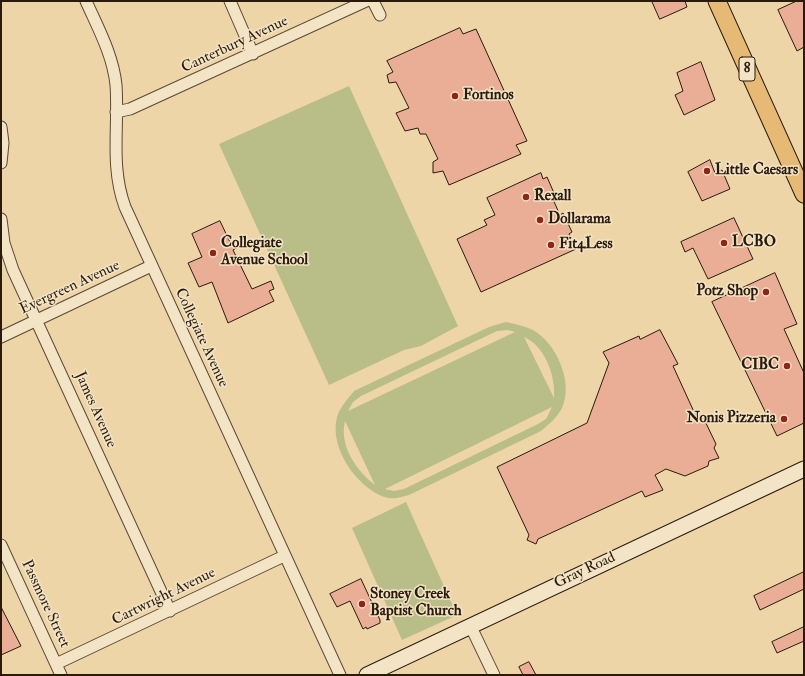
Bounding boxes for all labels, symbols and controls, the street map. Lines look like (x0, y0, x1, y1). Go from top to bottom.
street label: Canterbury Avenue (179, 12, 291, 78)
road number: 8 (739, 57, 755, 81)
place label: Fortinos (463, 87, 514, 105)
marker: Fortinos (450, 91, 460, 101)
place label: Little Caesars (715, 162, 798, 180)
marker: Little Caesars (702, 166, 712, 176)
place label: Rexall (534, 188, 571, 206)
marker: Rexall (521, 192, 531, 202)
place label: Dollarama (548, 211, 611, 229)
marker: Dollarama (535, 215, 545, 225)
place label: LCBO (732, 234, 776, 252)
place label: Collegiate Avenue School (221, 235, 308, 270)
place label: Fit4Less (559, 236, 613, 254)
marker: LCBO (719, 238, 729, 248)
marker: Fit4Less (546, 240, 556, 250)
marker: Collegiate Avenue School (208, 248, 218, 258)
street label: Evergreen Avenue (17, 257, 123, 319)
place label: Potz Shop (696, 283, 758, 301)
street label: Collegiate Avenue (170, 286, 232, 390)
marker: Potz Shop (761, 287, 771, 297)
place label: CIBC (741, 357, 779, 375)
marker: CIBC (782, 361, 792, 371)
street label: James Avenue (70, 369, 120, 451)
place label: Nonis Pizzeria (686, 410, 776, 428)
marker: Nonis Pizzeria (779, 414, 789, 424)
street label: Gray Road (552, 549, 618, 593)
street label: Passmore Street (17, 557, 73, 651)
street label: Cartwright Avenue (109, 564, 219, 630)
place label: Stoney Creek Baptist Church (370, 586, 462, 621)
marker: Stoney Creek Baptist Church (357, 599, 367, 609)

